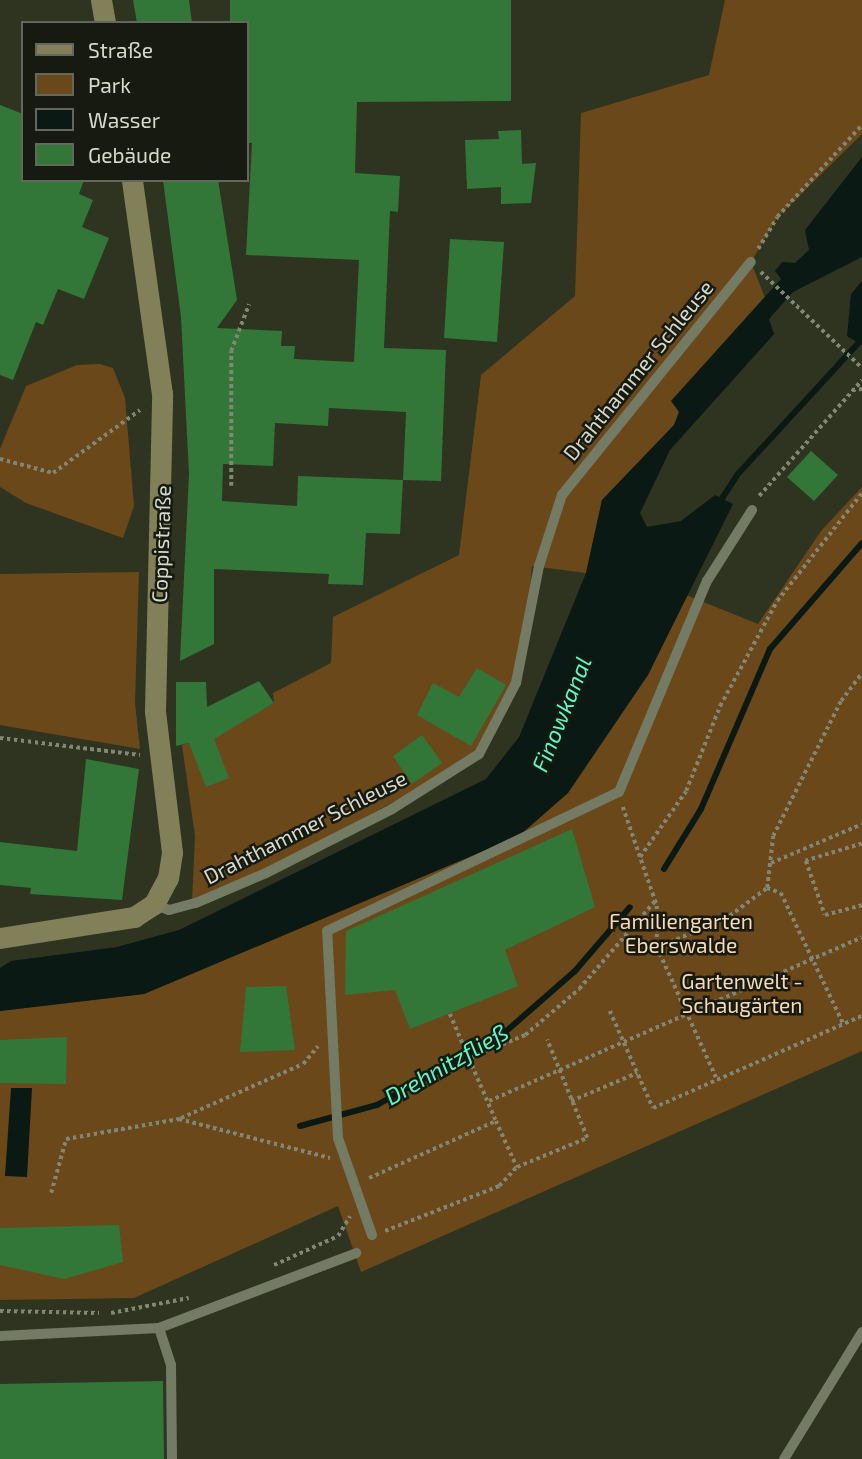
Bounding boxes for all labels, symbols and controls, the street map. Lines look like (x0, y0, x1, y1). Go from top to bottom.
legend (21, 21, 248, 182)
text: Straße (88, 37, 153, 62)
text: Park (88, 72, 131, 97)
text: Wasser (88, 107, 160, 132)
text: Gebäude (88, 142, 171, 167)
street label: Drahthammer Schleuse (558, 275, 718, 465)
street label: Coppistraße (146, 485, 176, 603)
water label: Finowkanal (525, 652, 597, 776)
street label: Drahthammer Schleuse (199, 765, 411, 889)
park label: Familiengarten Eberswalde (609, 908, 753, 958)
park label: Gartenwelt - Schaugärten (681, 968, 803, 1018)
water label: Drehnitzfließ (379, 1018, 513, 1110)

